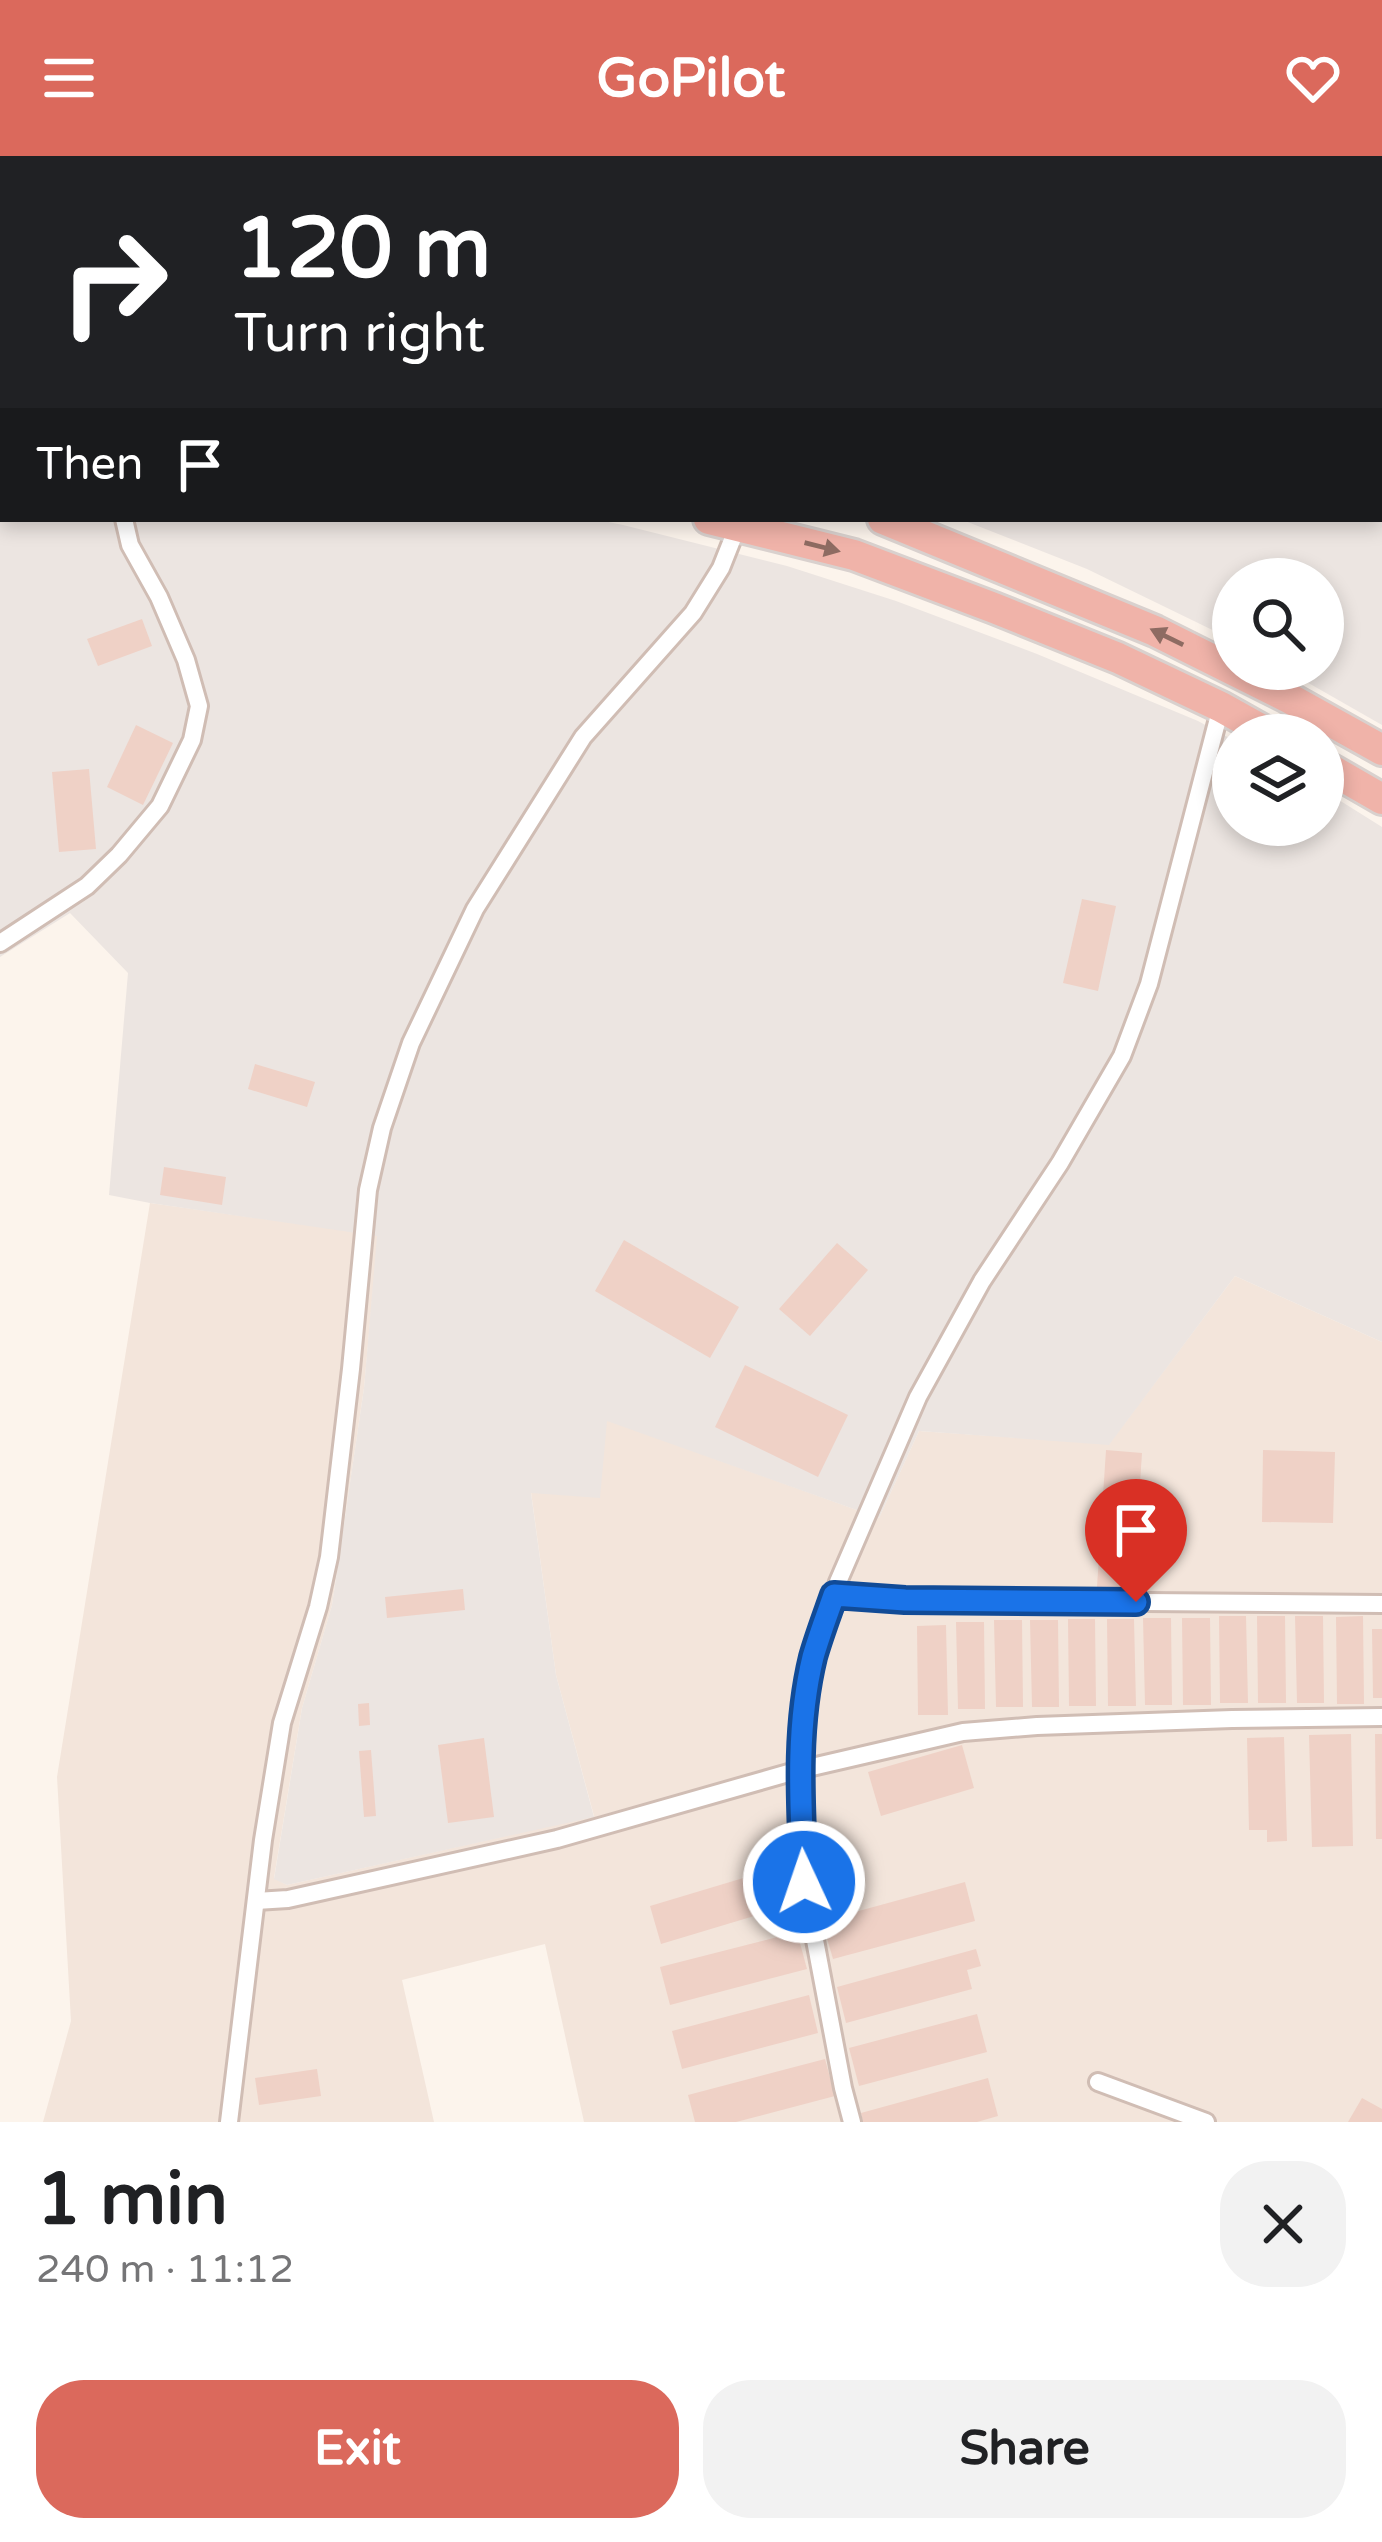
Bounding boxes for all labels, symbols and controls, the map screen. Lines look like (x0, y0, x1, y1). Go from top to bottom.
icon: menu (36, 45, 102, 111)
icon: heart (1280, 45, 1346, 111)
text: GoPilot (597, 46, 785, 111)
text: 120 m (234, 199, 491, 300)
icon: right (36, 204, 192, 360)
text: Turn right (234, 301, 485, 366)
icon: arrive (167, 432, 233, 498)
text: Then (36, 438, 143, 492)
one-way arrow (804, 538, 841, 557)
map controls (1212, 558, 1344, 846)
button: search (1212, 558, 1344, 690)
one-way arrow (1150, 628, 1184, 648)
button: layers (1212, 714, 1344, 846)
pin (1085, 1479, 1187, 1602)
icon: arrive (1103, 1497, 1169, 1563)
position arrow (741, 1819, 867, 1945)
text: 1 min (36, 2157, 228, 2244)
button: close (1220, 2161, 1346, 2287)
text: 240 m · 11:12 (36, 2246, 294, 2293)
button: Exit (36, 2380, 679, 2518)
button: Share (703, 2380, 1346, 2518)

